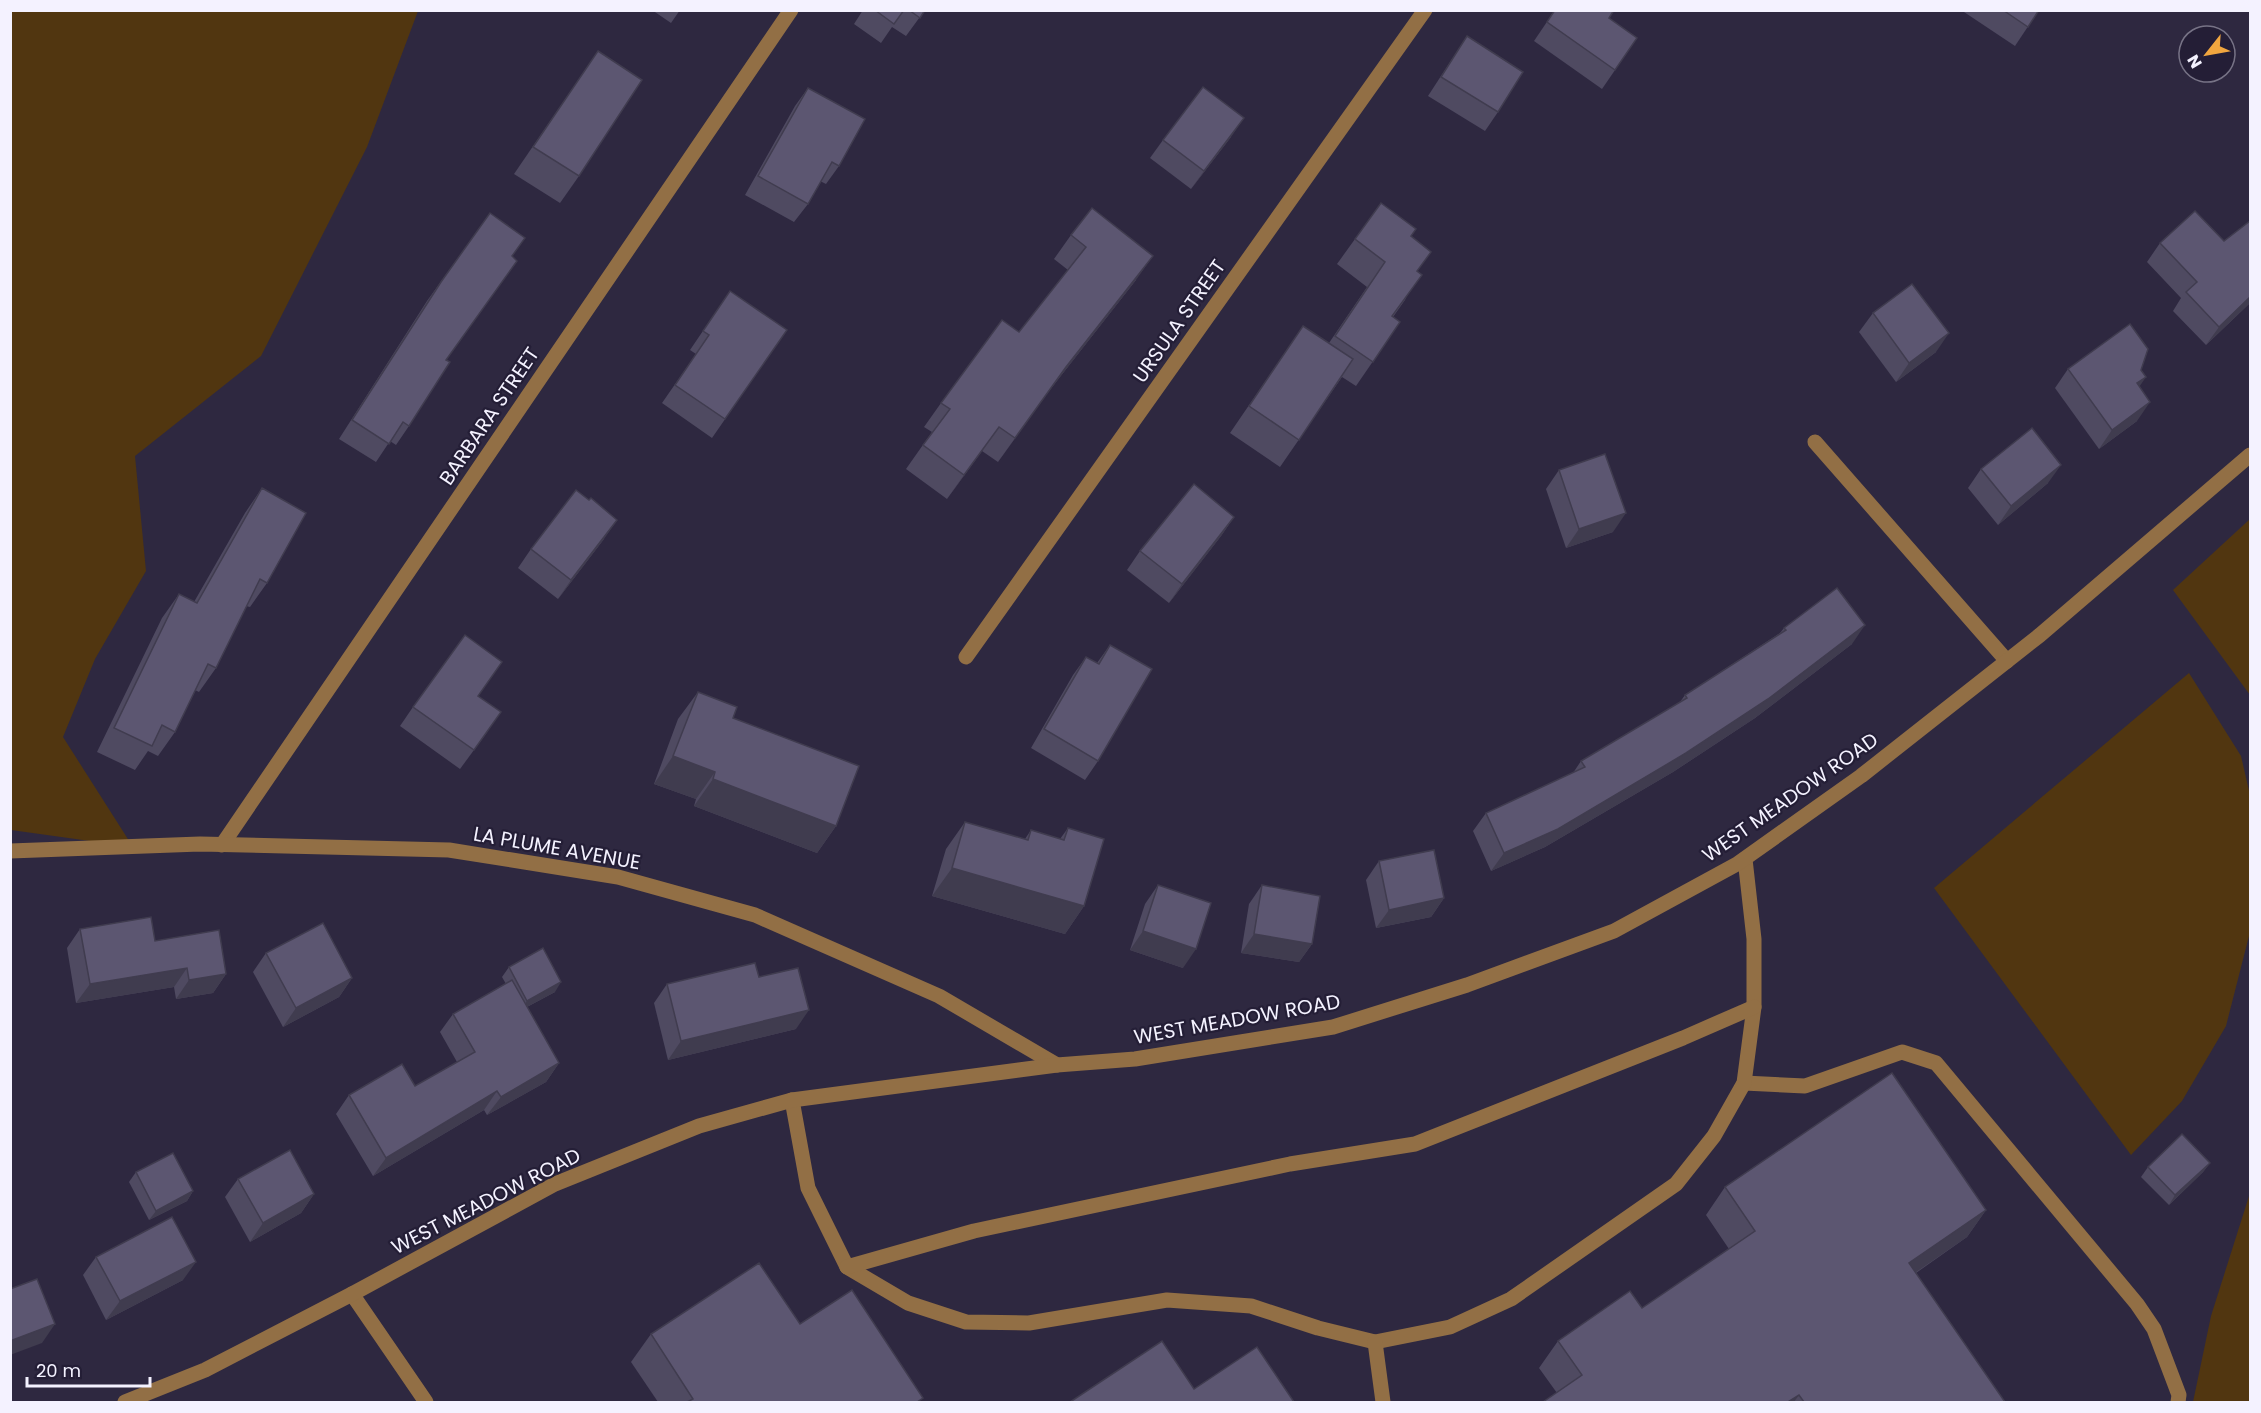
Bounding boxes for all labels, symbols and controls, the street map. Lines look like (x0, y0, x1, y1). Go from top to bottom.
north arrow (2177, 24, 2237, 84)
text: N (2182, 50, 2208, 73)
street label: URSULA STREET (1126, 254, 1232, 388)
street label: BARBARA STREET (432, 341, 546, 490)
street label: WEST MEADOW ROAD (1696, 726, 1884, 868)
street label: LA PLUME AVENUE (471, 820, 643, 876)
street label: WEST MEADOW ROAD (1132, 987, 1342, 1051)
street label: WEST MEADOW ROAD (387, 1141, 585, 1261)
scale bar (27, 1350, 150, 1388)
text: 20 m (36, 1358, 81, 1383)

